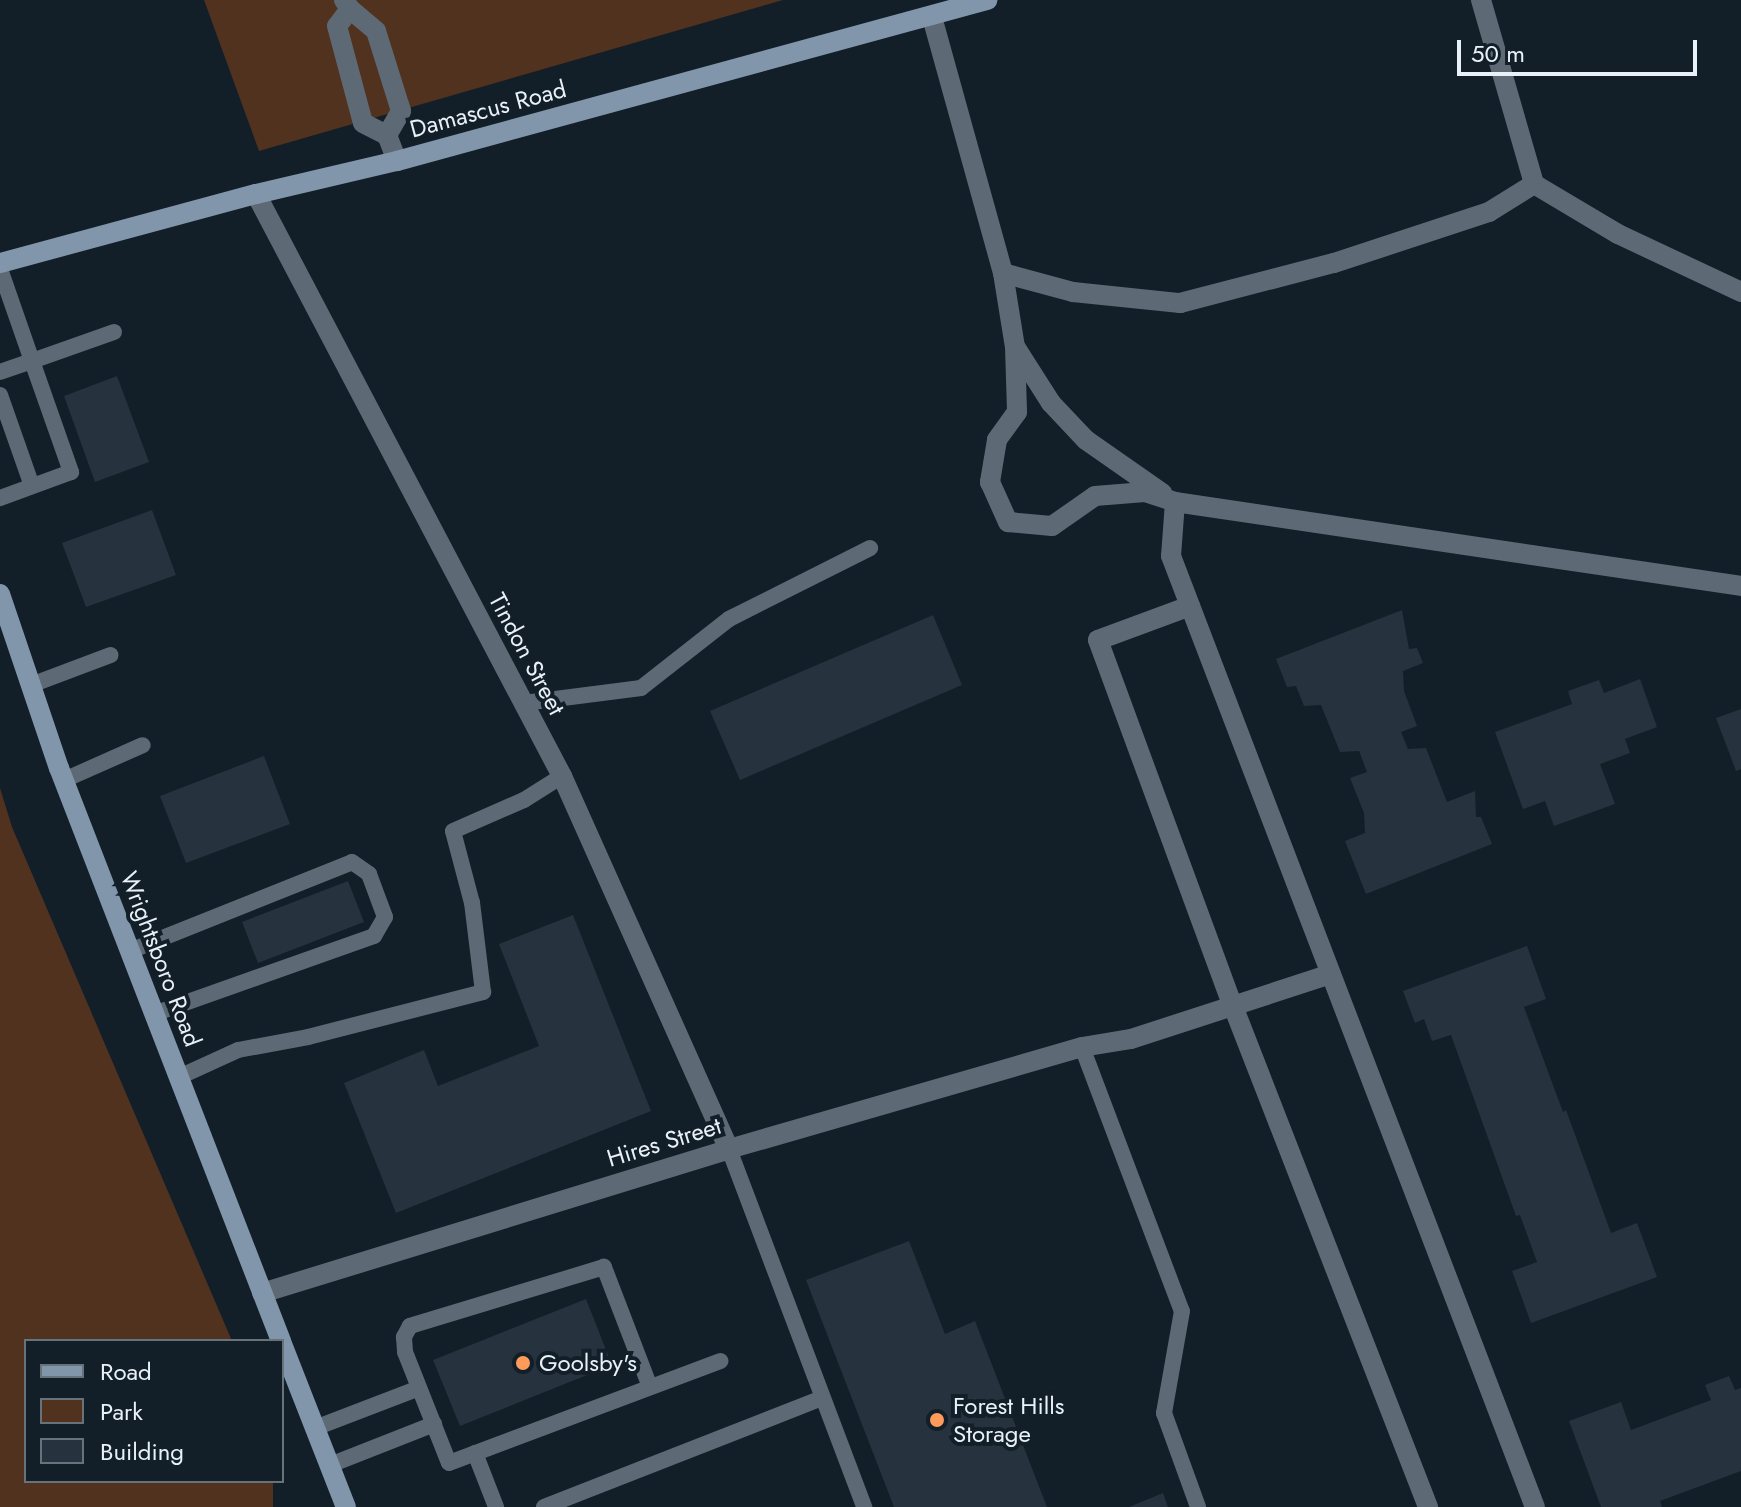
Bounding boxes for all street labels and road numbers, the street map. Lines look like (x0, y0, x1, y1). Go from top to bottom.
street label: Damascus Road (407, 74, 569, 144)
street label: Tindon Street (483, 588, 571, 720)
street label: Wrightsboro Road (114, 867, 208, 1051)
street label: Hires Street (603, 1111, 725, 1173)

